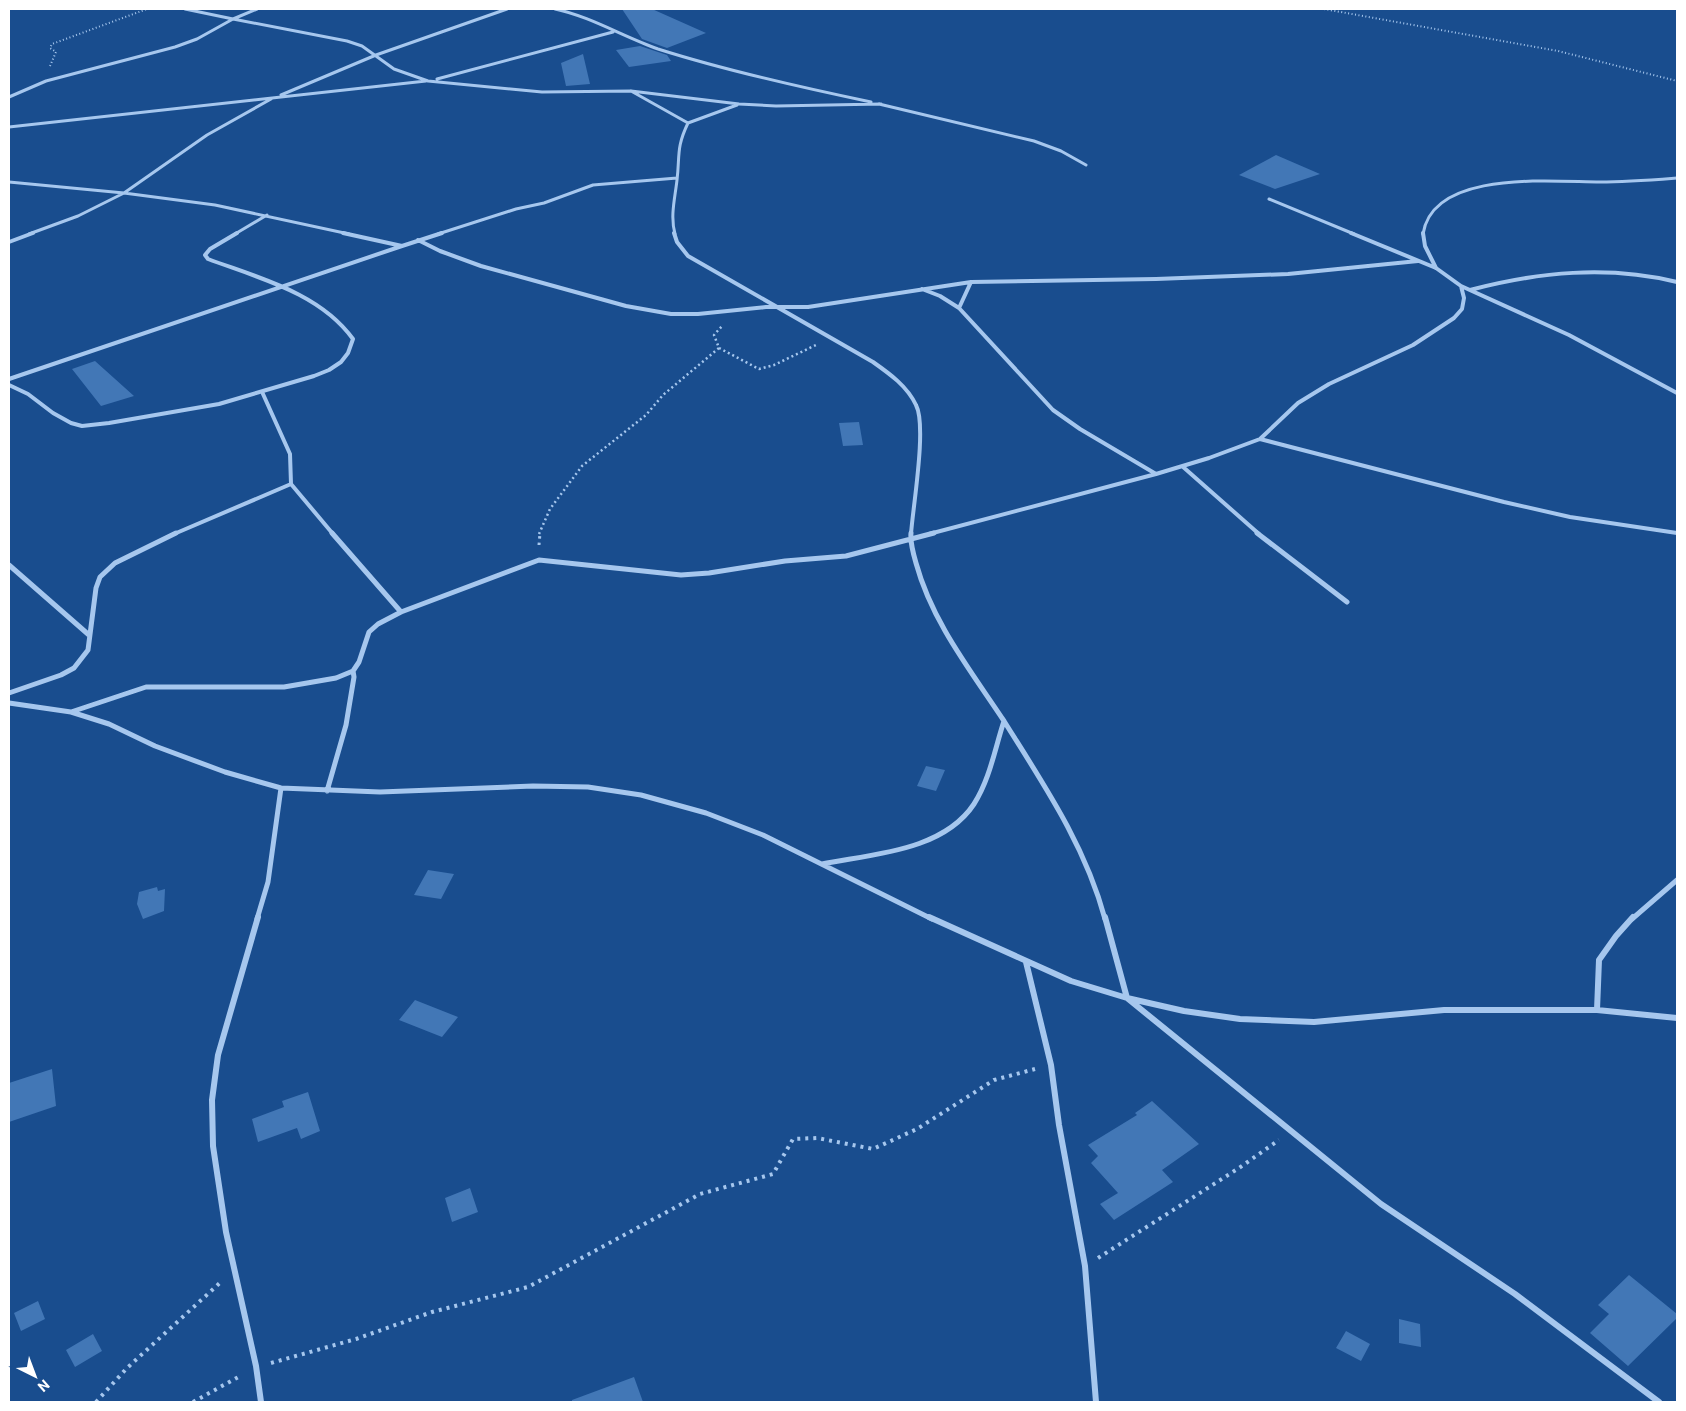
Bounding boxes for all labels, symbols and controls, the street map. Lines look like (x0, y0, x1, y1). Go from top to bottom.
north arrow (10, 1351, 60, 1401)
text: N (35, 1376, 53, 1395)

